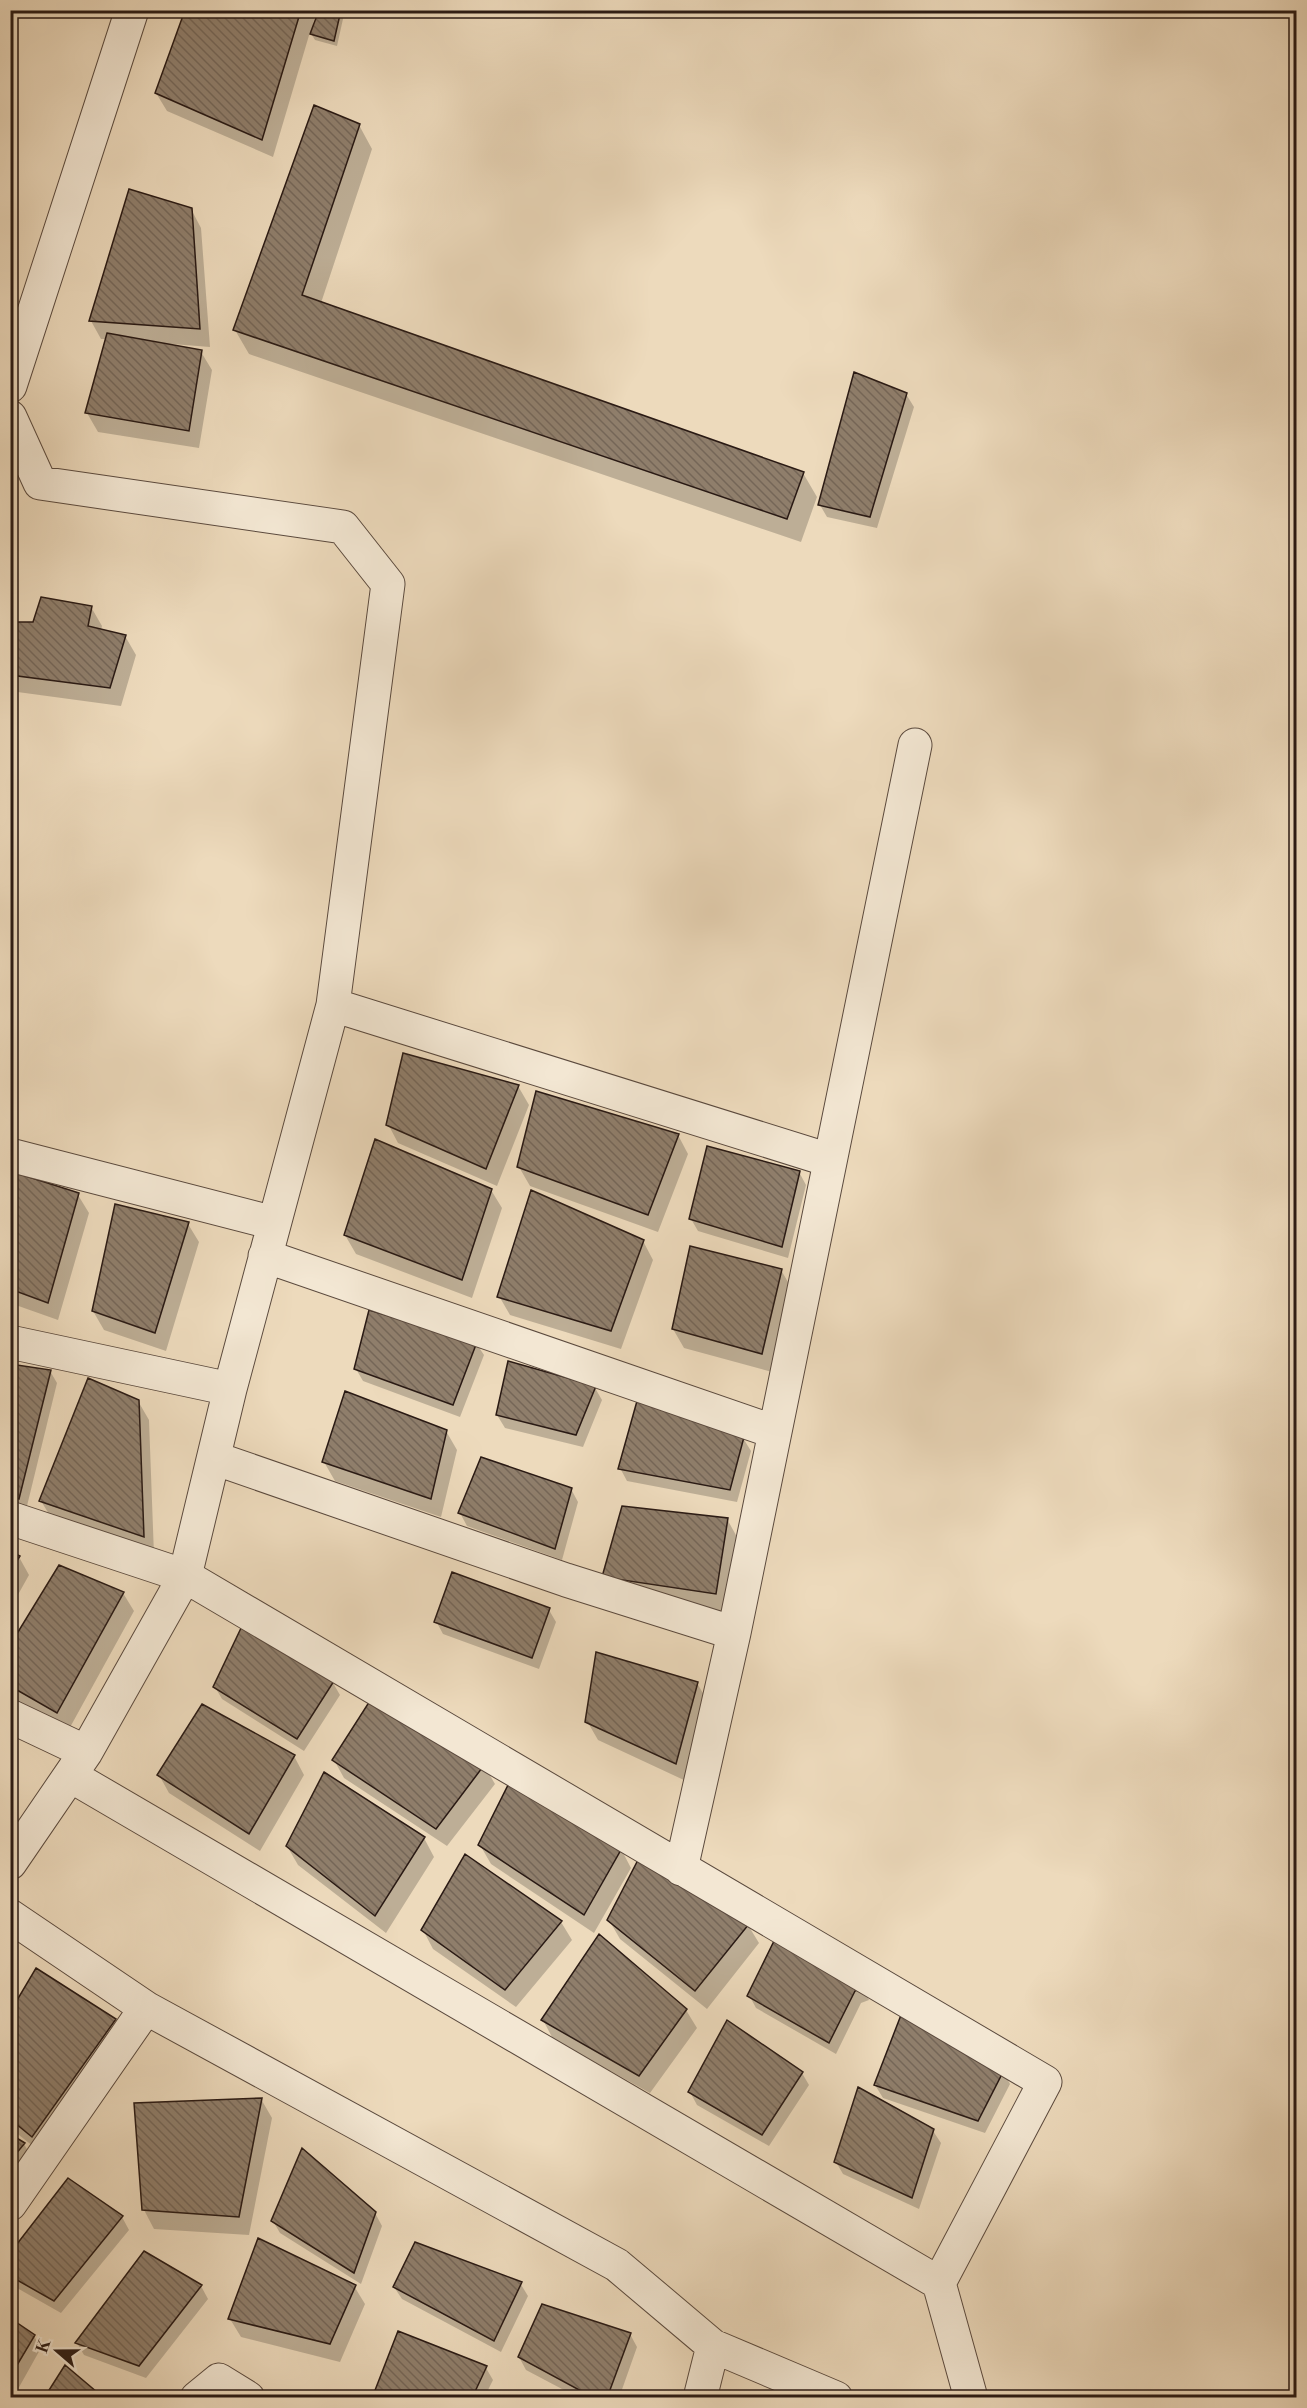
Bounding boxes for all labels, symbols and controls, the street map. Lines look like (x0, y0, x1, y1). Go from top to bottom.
north arrow (27, 2321, 87, 2381)
text: K (32, 2336, 56, 2356)

